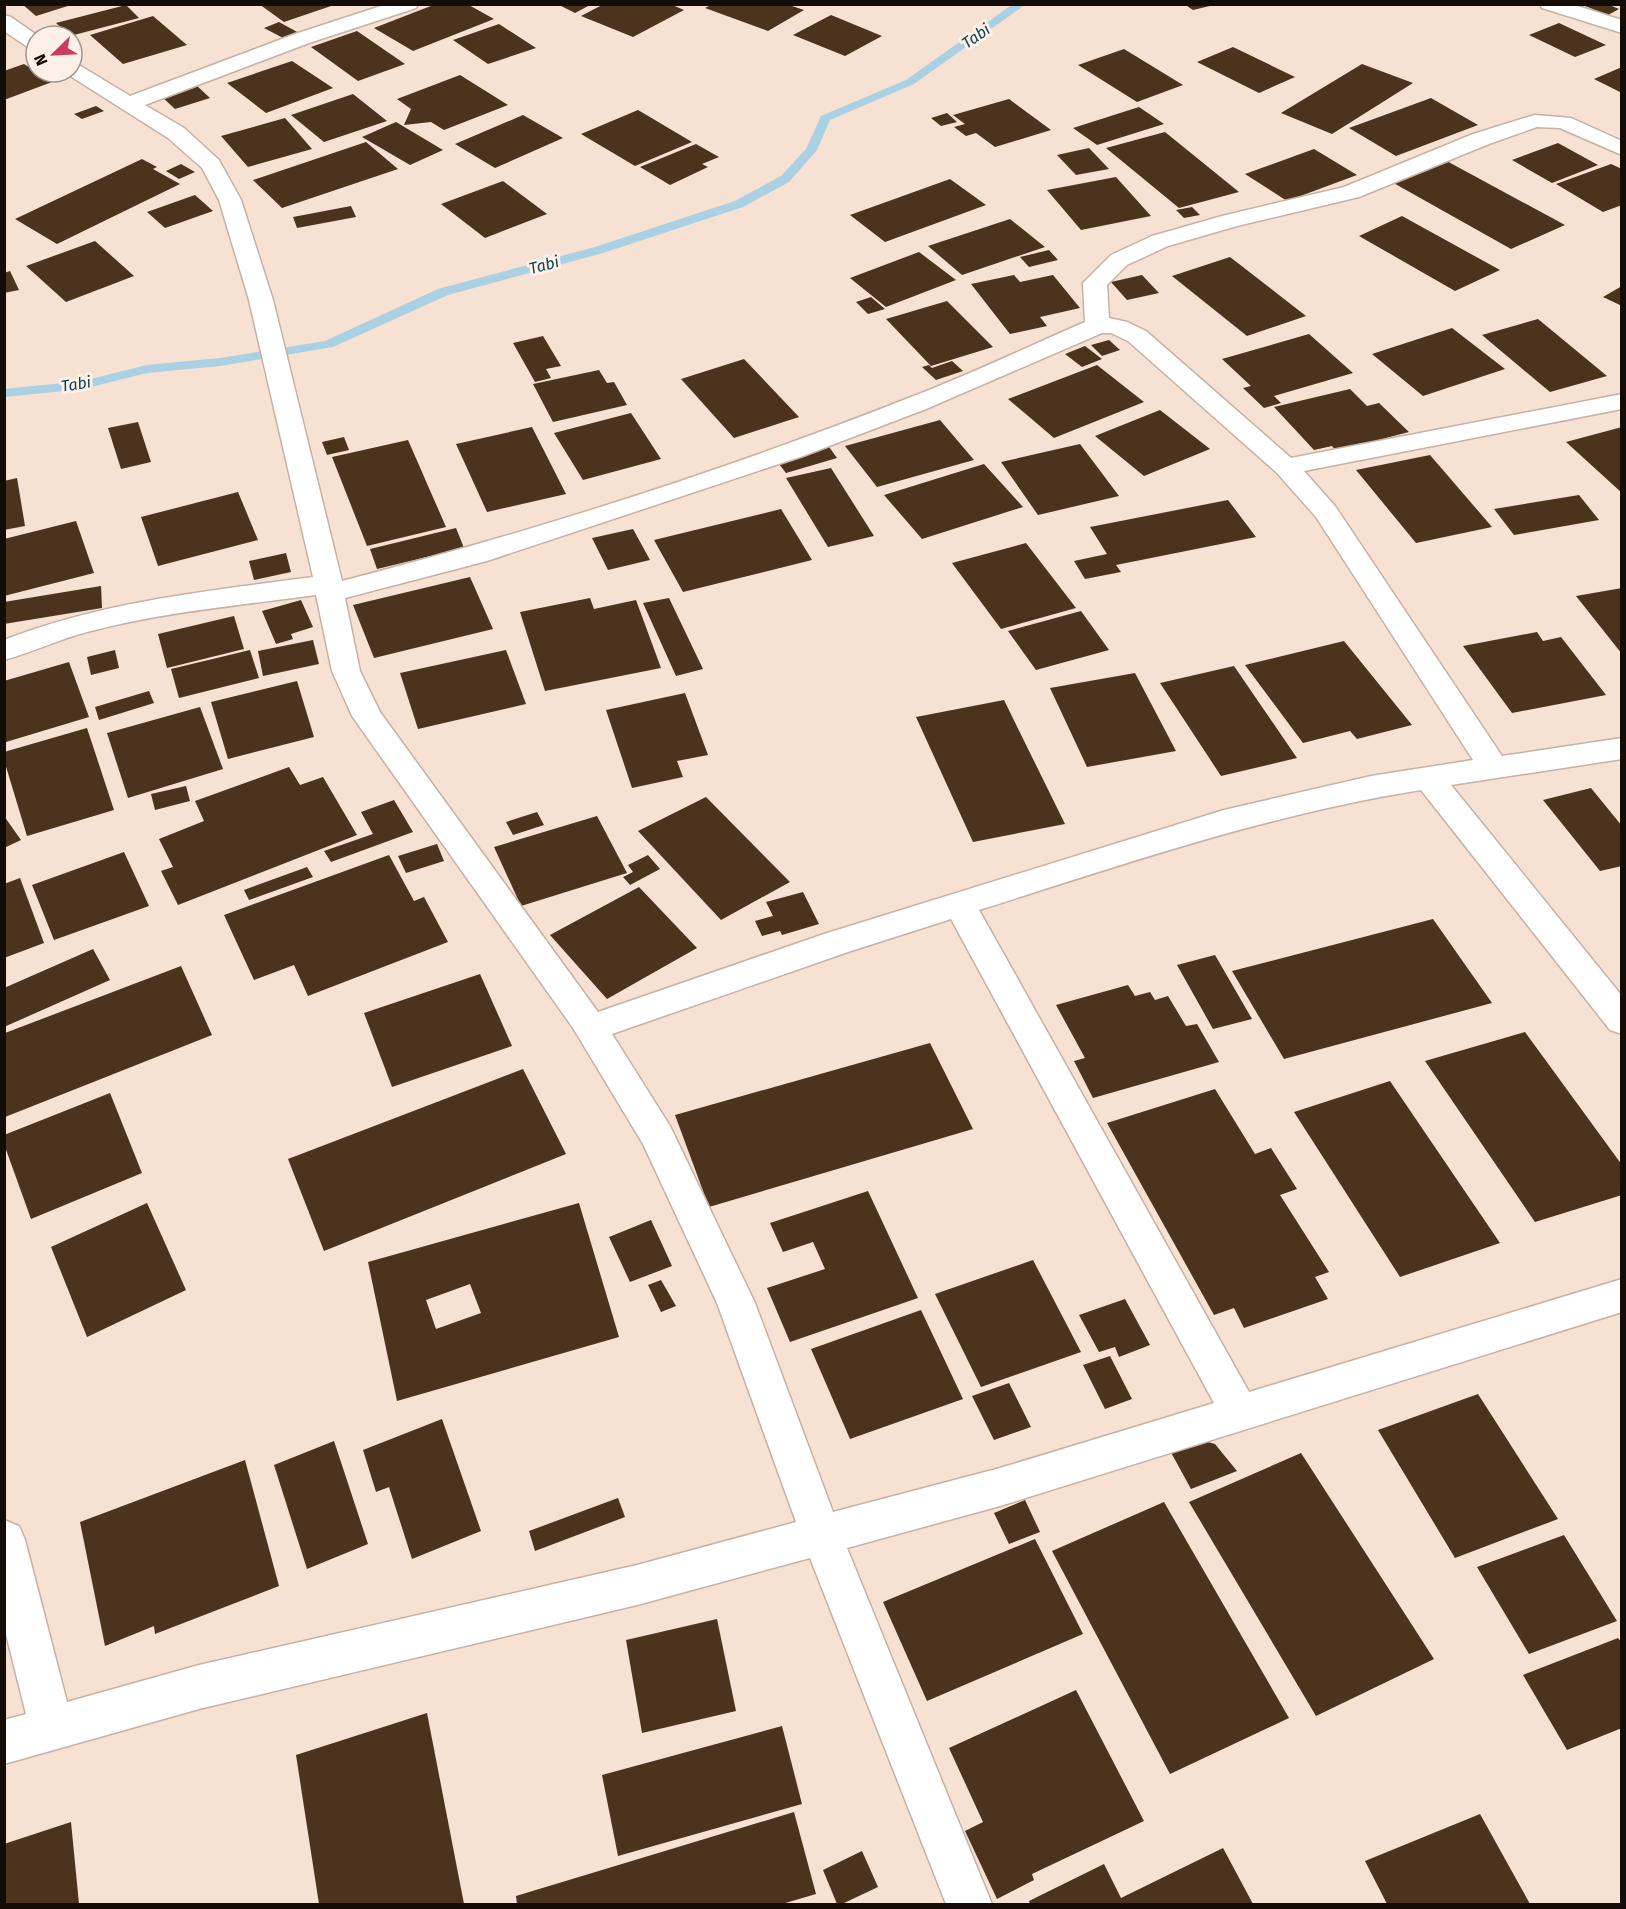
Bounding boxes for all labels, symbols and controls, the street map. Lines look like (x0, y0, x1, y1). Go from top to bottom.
water label: Tabi (958, 19, 994, 52)
north arrow (24, 24, 84, 84)
text: N (30, 51, 52, 69)
water label: Tabi (527, 252, 562, 278)
water label: Tabi (60, 372, 93, 396)

